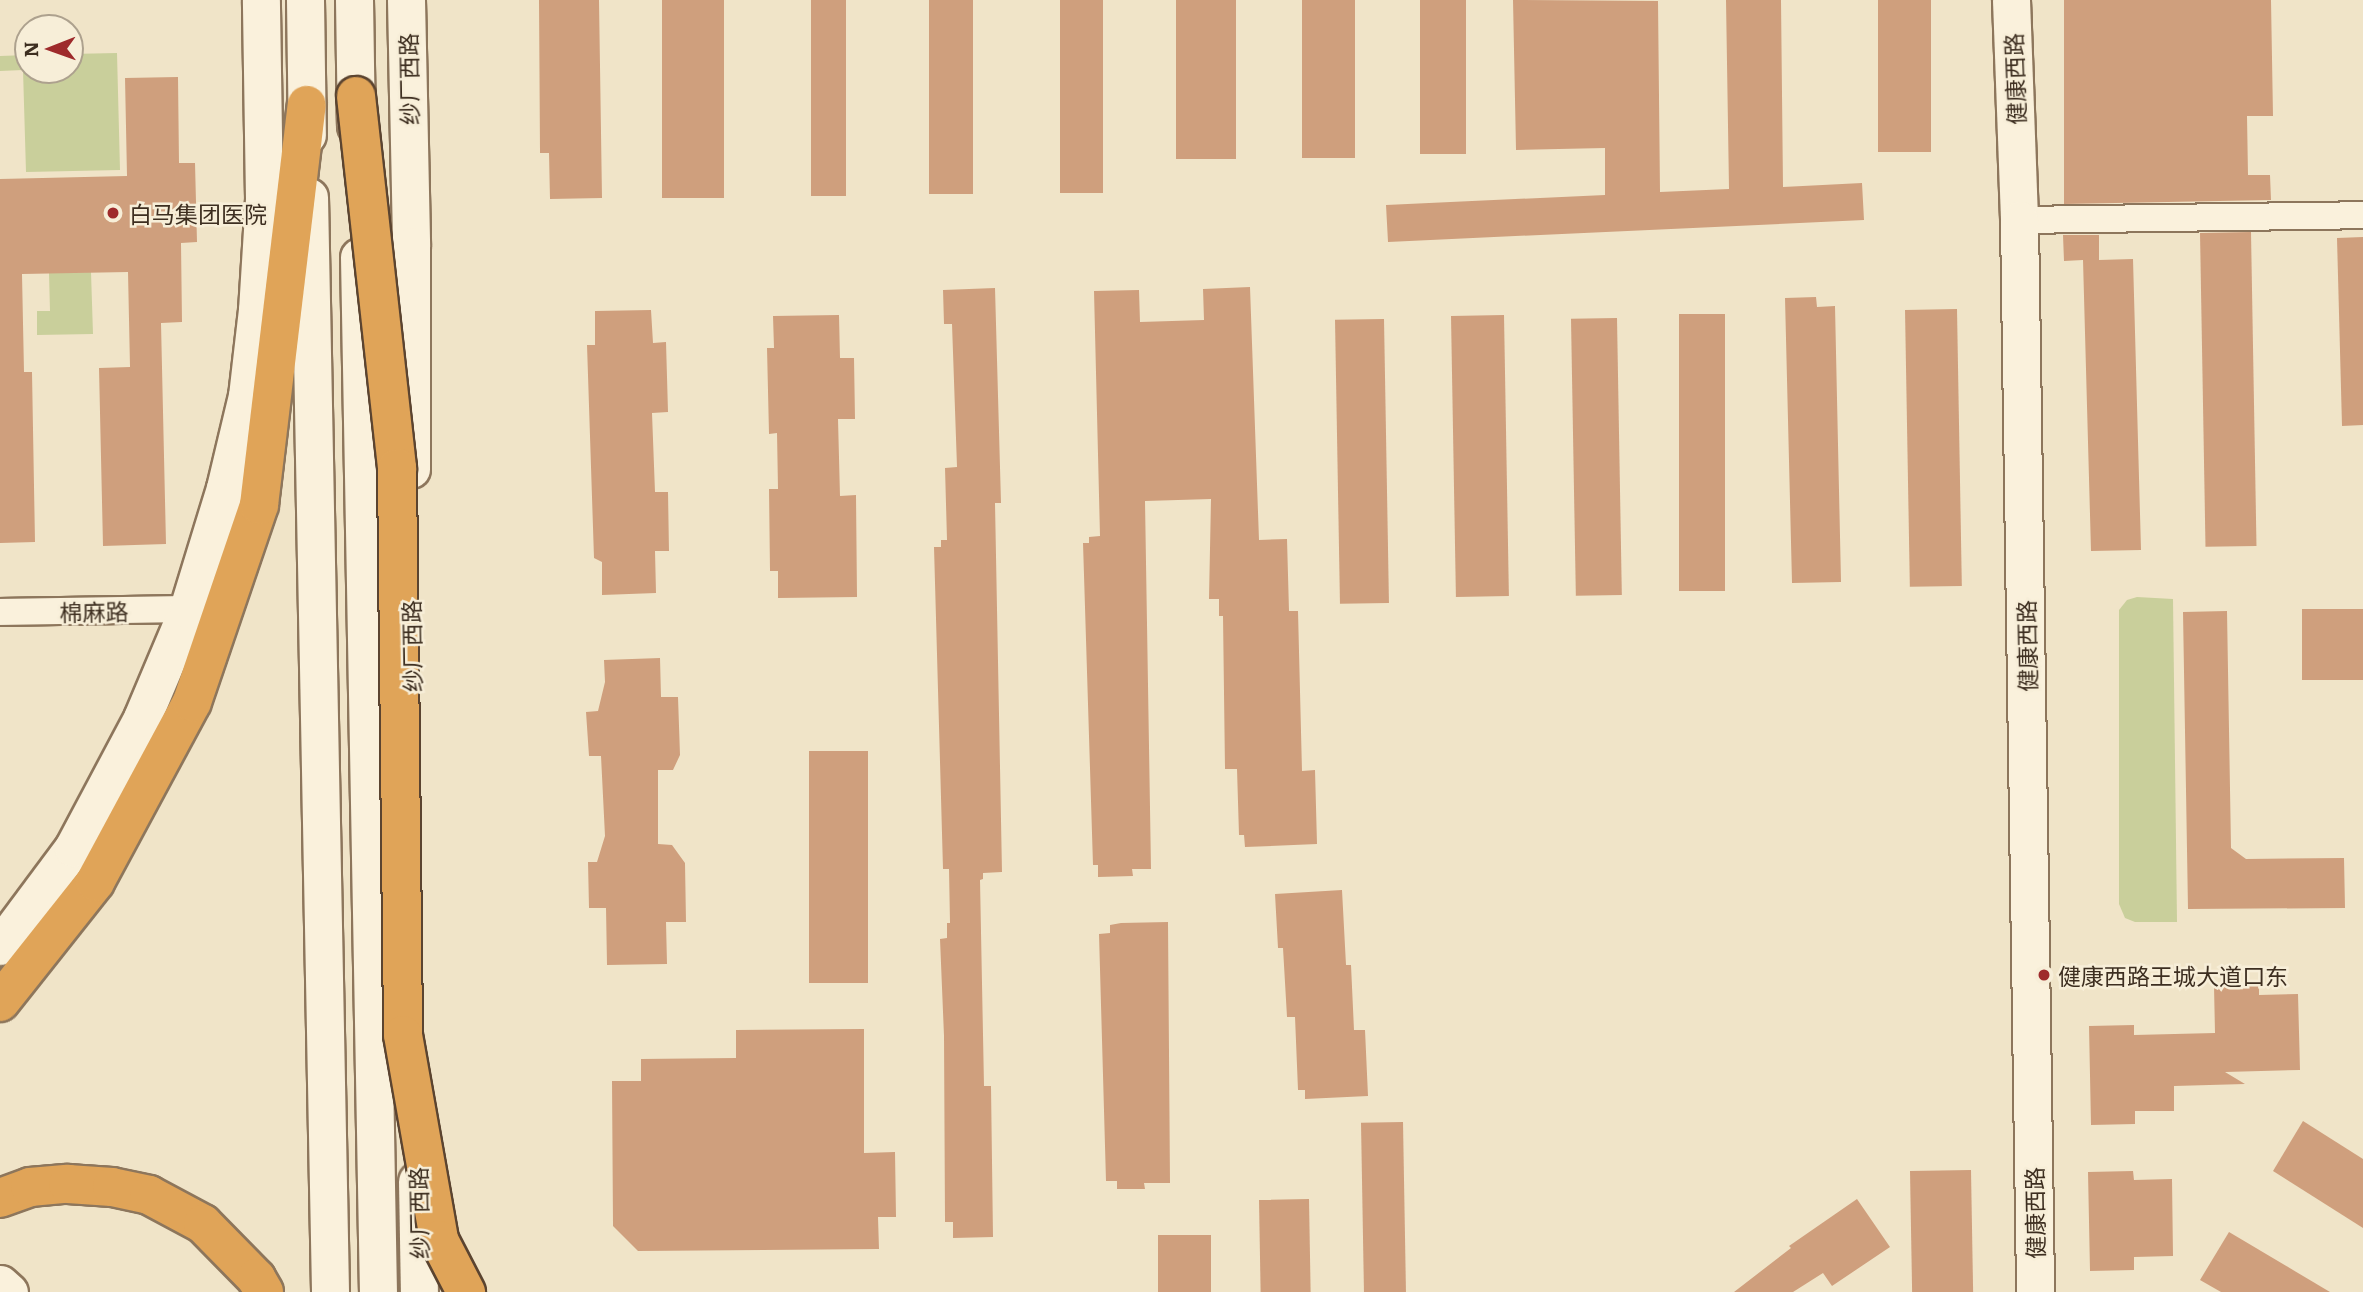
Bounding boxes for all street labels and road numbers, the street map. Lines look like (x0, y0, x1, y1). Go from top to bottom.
street label: 纱厂西路 (393, 33, 423, 125)
street label: 健康西路 (1999, 33, 2029, 125)
street label: 棉麻路 (59, 597, 129, 625)
street label: 纱厂西路 (396, 600, 426, 692)
street label: 健康西路 (2011, 600, 2041, 692)
street label: 纱厂西路 (403, 1167, 433, 1259)
street label: 健康西路 (2019, 1167, 2049, 1259)

